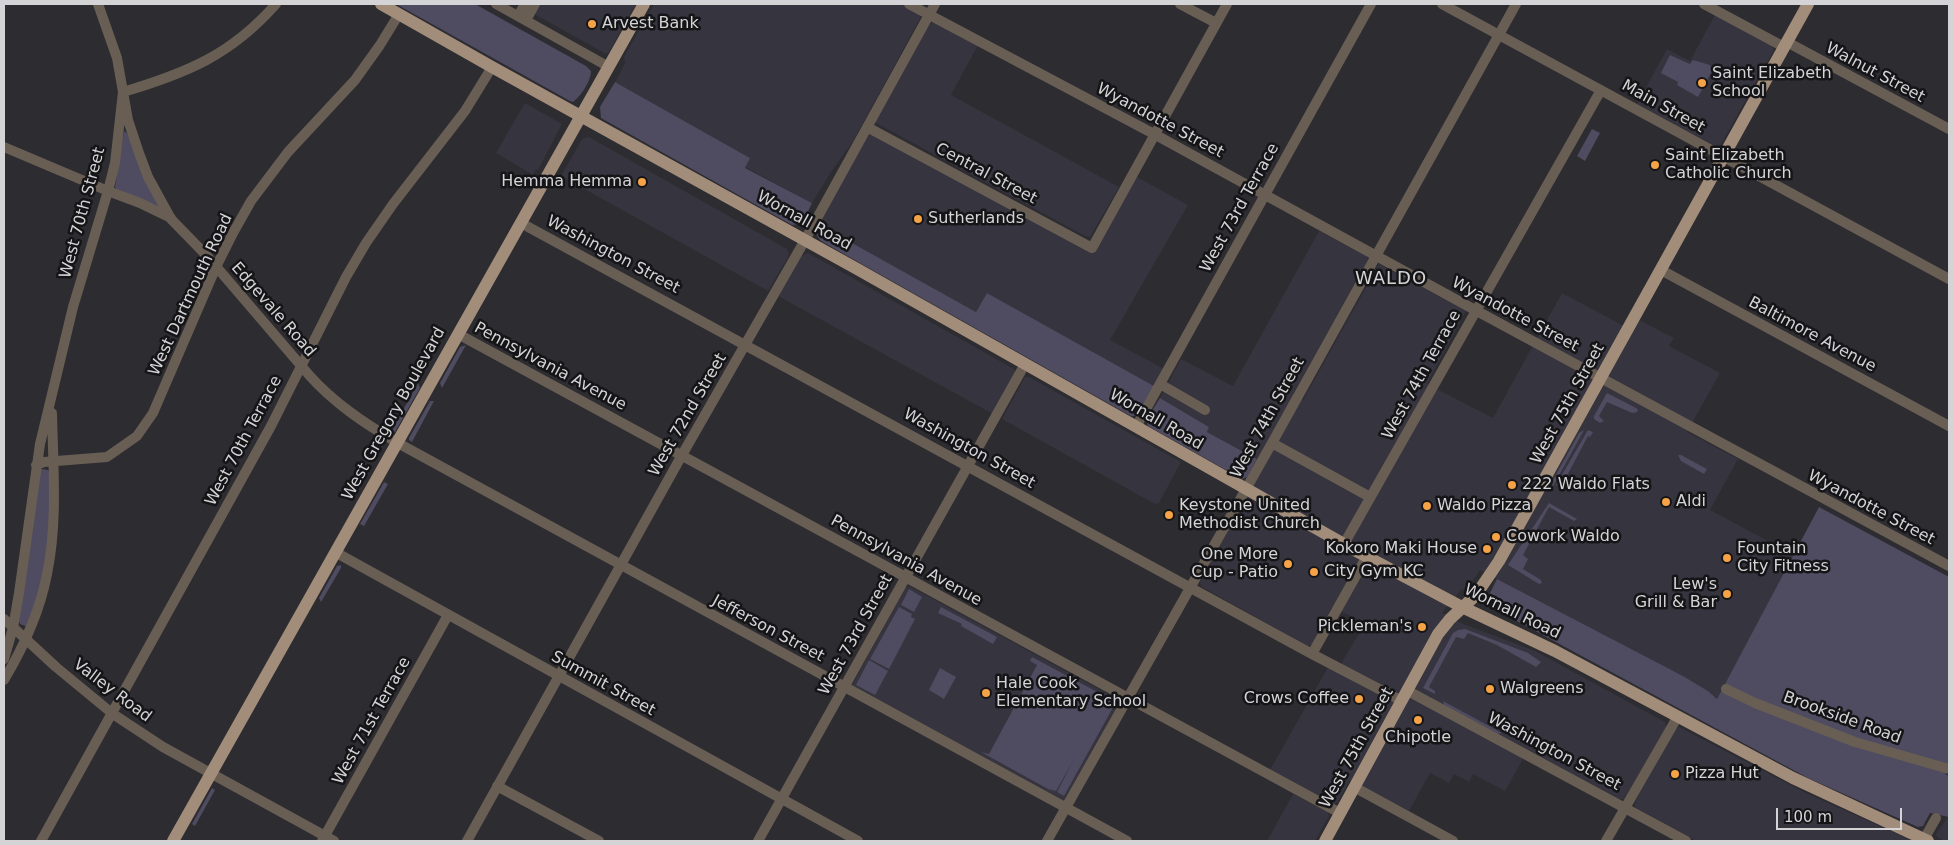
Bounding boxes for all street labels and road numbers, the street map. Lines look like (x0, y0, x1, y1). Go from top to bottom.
street label: Walnut Street (1822, 39, 1928, 107)
street label: Main Street (1618, 76, 1708, 138)
street label: Wyandotte Street (1093, 79, 1227, 163)
street label: Central Street (932, 139, 1040, 209)
street label: West 73rd Terrace (1197, 140, 1283, 276)
street label: West 70th Street (56, 145, 110, 281)
street label: Wornall Road (753, 187, 855, 255)
street label: West Dartmouth Road (145, 211, 237, 379)
street label: Washington Street (543, 212, 683, 298)
street label: Edgevale Road (227, 259, 319, 361)
street label: Wyandotte Street (1448, 273, 1582, 357)
street label: Baltimore Avenue (1745, 293, 1879, 377)
street label: West 74th Terrace (1379, 307, 1465, 443)
street label: Pennsylvania Avenue (471, 319, 629, 415)
street label: West Gregory Boulevard (338, 324, 450, 504)
street label: West 75th Street (1527, 340, 1609, 468)
street label: West 72nd Street (645, 350, 731, 480)
street label: West 74th Street (1227, 354, 1309, 482)
street label: West 70th Terrace (202, 373, 286, 509)
street label: Wornall Road (1106, 385, 1206, 455)
street label: Washington Street (900, 405, 1038, 493)
street label: Wyandotte Street (1804, 466, 1938, 550)
street label: Pennsylvania Avenue (827, 511, 985, 611)
street label: West 73rd Street (815, 571, 897, 699)
street label: Wornall Road (1461, 580, 1563, 644)
street label: Jefferson Street (709, 591, 827, 667)
street label: Summit Street (548, 648, 658, 720)
street label: West 71st Terrace (329, 654, 415, 788)
street label: Valley Road (69, 655, 155, 727)
street label: West 75th Street (1316, 684, 1398, 812)
street label: Brookside Road (1780, 688, 1904, 748)
street label: Washington Street (1484, 709, 1624, 795)

